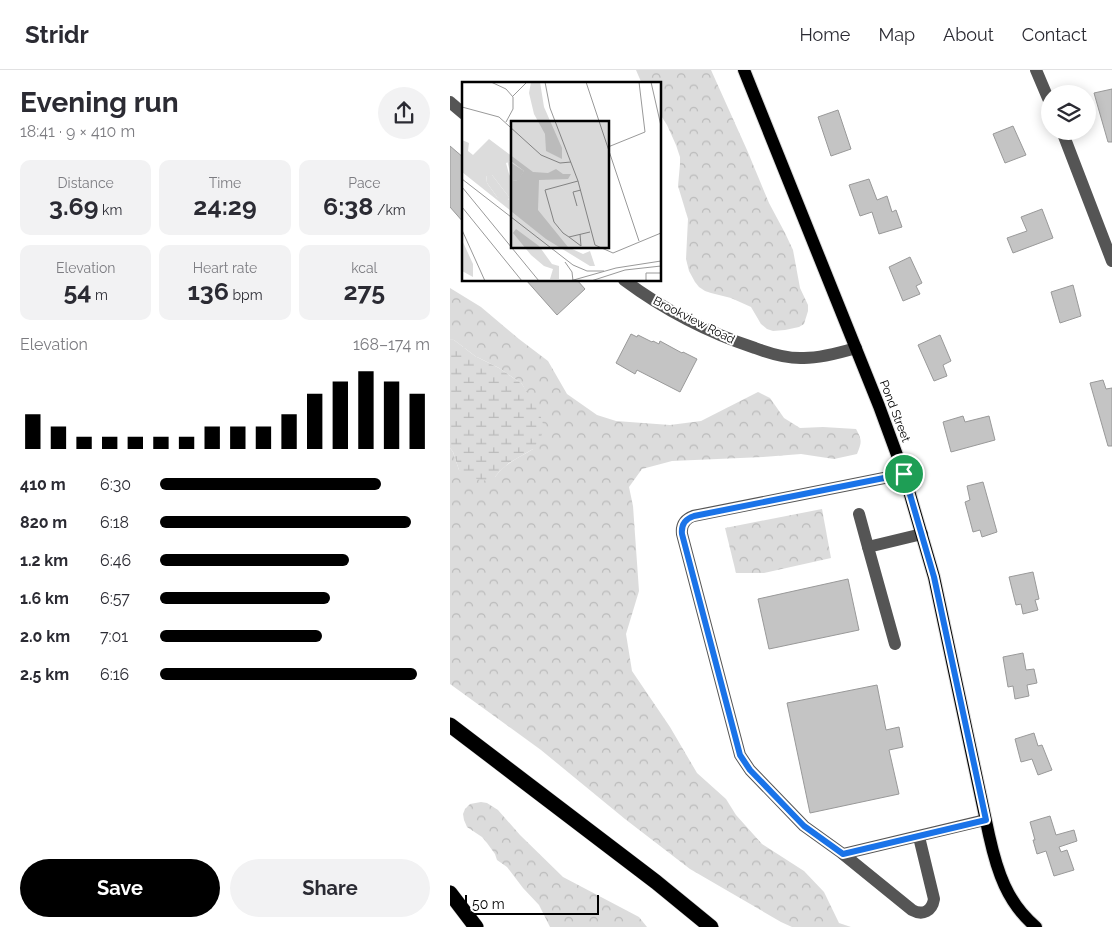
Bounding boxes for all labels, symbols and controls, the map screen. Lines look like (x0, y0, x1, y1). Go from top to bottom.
text: Stridr (25, 20, 89, 49)
text: Home (799, 24, 850, 45)
text: Map (878, 24, 915, 45)
text: About (943, 24, 994, 45)
text: Contact (1022, 24, 1087, 45)
inset map (462, 82, 661, 281)
map controls (1041, 85, 1096, 140)
button: layers (1041, 85, 1096, 140)
text: Evening run (20, 86, 179, 119)
button: share (378, 87, 430, 139)
text: 18:41 · 9 × 410 m (20, 122, 135, 141)
text: Distance (58, 175, 114, 191)
text: Time (209, 175, 241, 191)
text: Pace (348, 175, 380, 191)
text: 3.69 (49, 191, 98, 221)
text: 24:29 (193, 191, 257, 221)
text: 6:38 (323, 191, 373, 221)
text: km (98, 202, 122, 218)
text: /km (373, 202, 406, 218)
text: Elevation (56, 260, 115, 276)
text: Heart rate (193, 260, 257, 276)
text: kcal (351, 260, 377, 276)
text: 54 (63, 276, 92, 306)
text: 136 (187, 276, 229, 306)
text: 275 (344, 276, 385, 306)
text: m (92, 287, 108, 303)
text: bpm (229, 287, 263, 303)
street label: Brookview Road (651, 293, 737, 347)
text: Elevation (20, 335, 88, 354)
text: 168–174 m (353, 335, 430, 354)
street label: Pond Street (877, 378, 913, 444)
pin (883, 453, 925, 495)
icon: arrive (890, 460, 918, 488)
text: 410 m (20, 475, 66, 494)
text: 6:30 (100, 475, 131, 494)
text: 820 m (20, 513, 67, 532)
text: 6:18 (100, 513, 129, 532)
text: 1.2 km (20, 551, 68, 570)
text: 6:46 (100, 551, 131, 570)
text: 1.6 km (20, 589, 69, 608)
text: 6:57 (100, 589, 130, 608)
text: 2.0 km (20, 627, 70, 646)
text: 7:01 (100, 627, 128, 646)
text: 2.5 km (20, 665, 69, 684)
text: 6:16 (100, 665, 129, 684)
button: Save (20, 859, 220, 917)
button: Share (230, 859, 430, 917)
scale bar (465, 892, 599, 915)
text: 50 m (472, 896, 505, 912)

